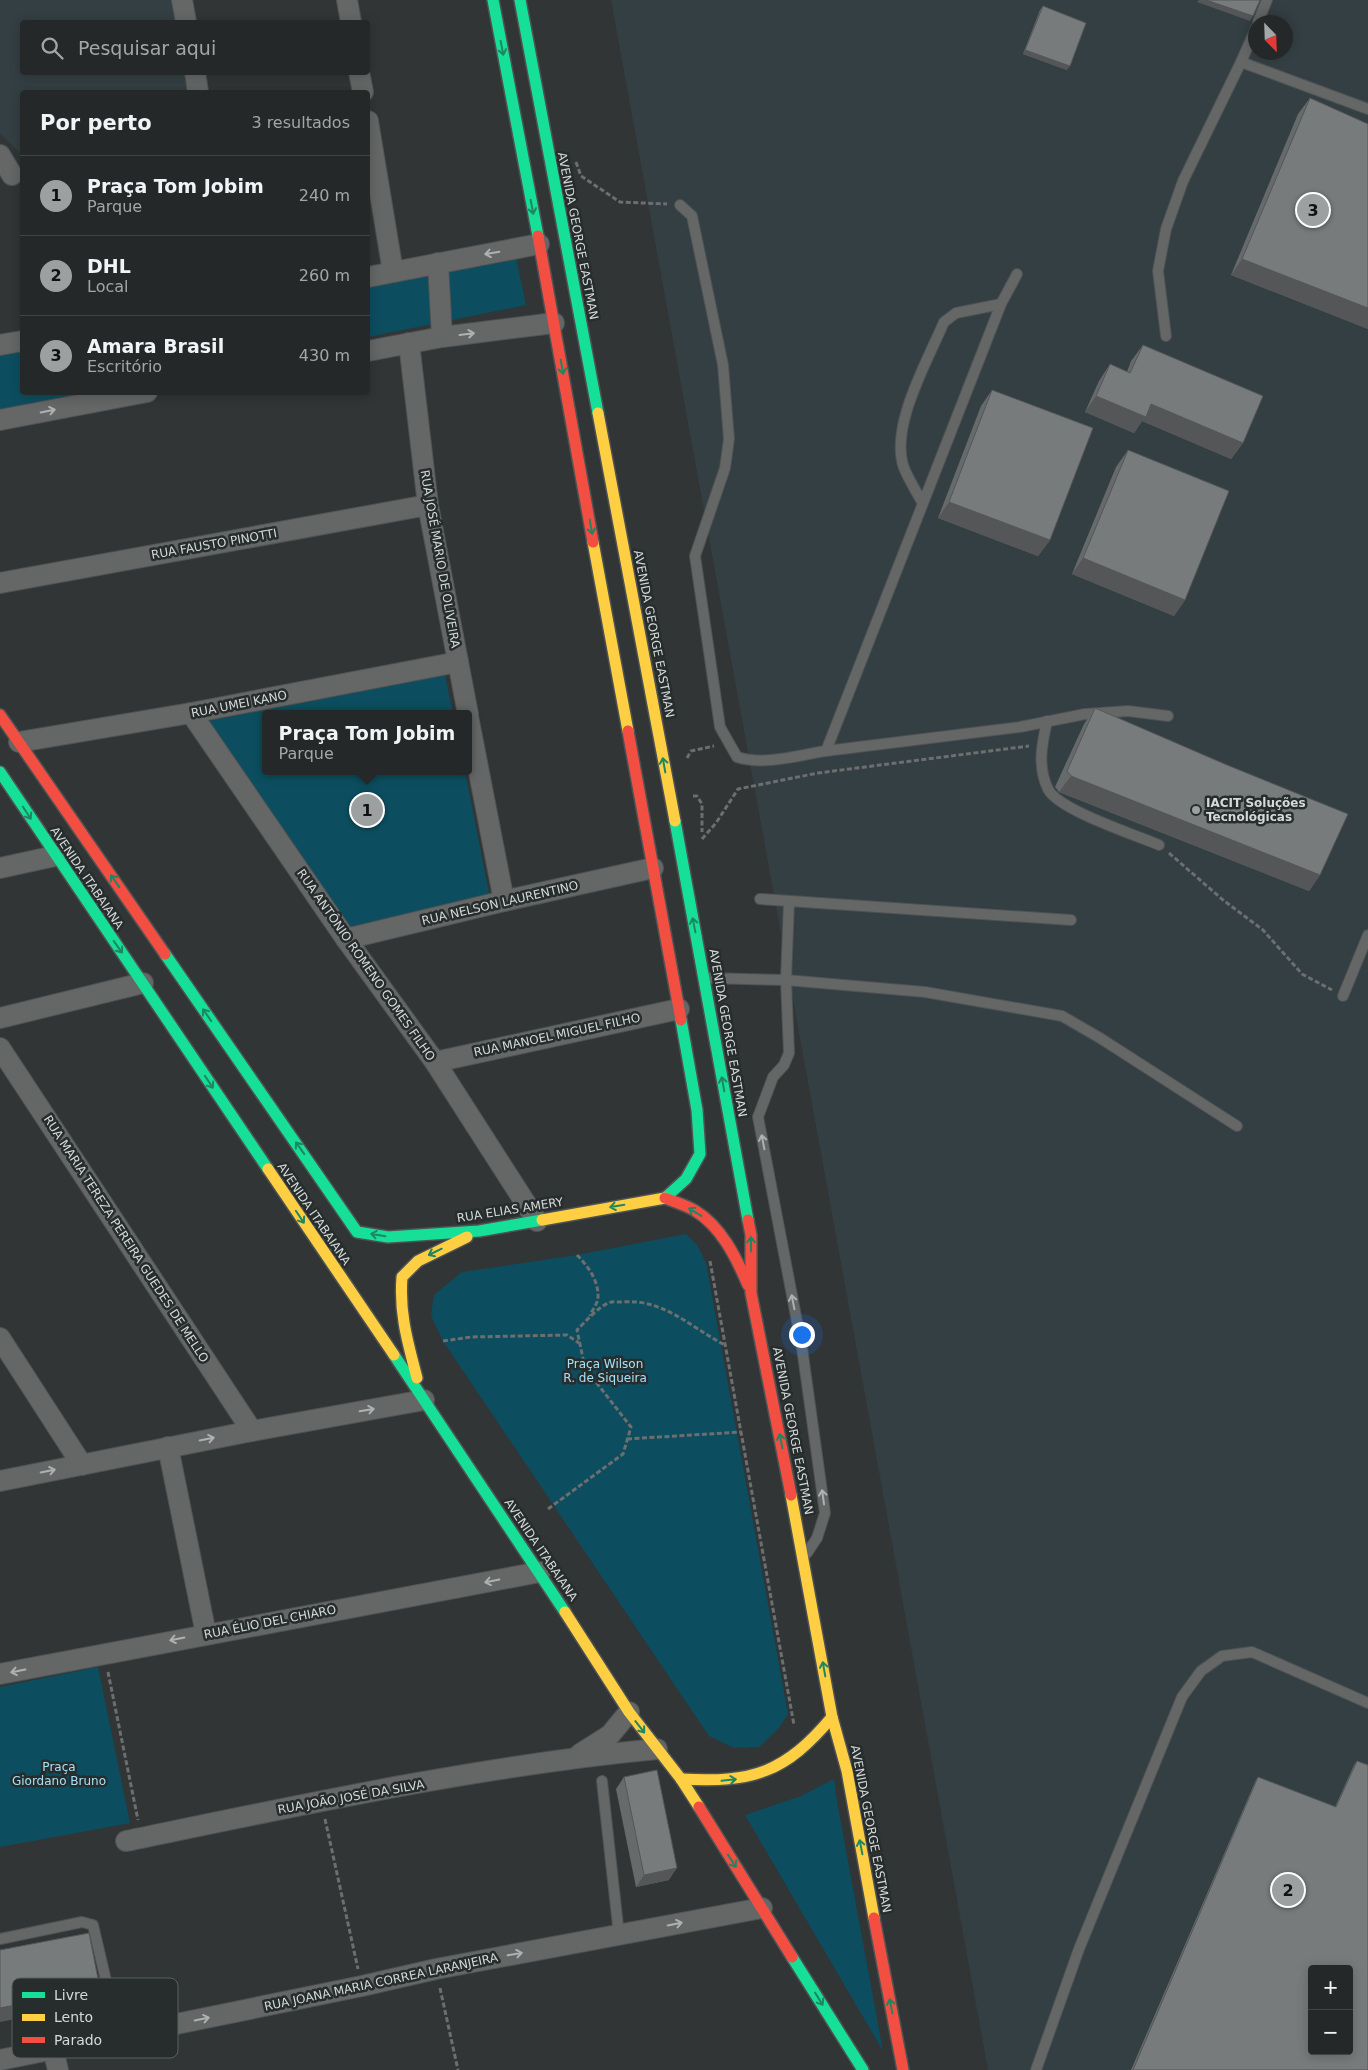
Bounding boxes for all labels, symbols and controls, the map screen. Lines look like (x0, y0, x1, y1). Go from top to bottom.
north arrow (1248, 15, 1293, 60)
search box (20, 20, 370, 75)
icon: search (38, 34, 66, 62)
text: Pesquisar aqui (78, 37, 216, 59)
one-way arrow (497, 39, 507, 55)
text: Por perto (40, 111, 152, 135)
text: 3 resultados (251, 113, 350, 132)
street label: AVENIDA GEORGE EASTMAN (555, 151, 601, 321)
text: Praça Tom Jobim (87, 175, 264, 197)
text: 1 (50, 186, 62, 205)
text: 240 m (299, 186, 350, 205)
pin: 3 (1297, 191, 1329, 229)
text: Parque (87, 197, 142, 216)
one-way arrow (528, 199, 538, 215)
one-way arrow (484, 249, 500, 259)
text: DHL (87, 255, 131, 277)
text: 2 (50, 266, 62, 285)
text: 260 m (299, 266, 350, 285)
text: Local (87, 277, 128, 296)
one-way arrow (459, 329, 475, 339)
text: Amara Brasil (87, 335, 224, 357)
text: 3 (50, 346, 62, 365)
text: 430 m (299, 346, 350, 365)
text: Escritório (87, 357, 162, 376)
one-way arrow (557, 359, 567, 375)
one-way arrow (40, 406, 56, 415)
street label: RUA JOSÉ MARIO DE OLIVEIRA (417, 469, 464, 650)
one-way arrow (587, 519, 596, 535)
street label: RUA FAUSTO PINOTTI (150, 526, 278, 562)
street label: AVENIDA GEORGE EASTMAN (631, 549, 677, 719)
street label: RUA UMEI KANO (190, 688, 288, 720)
popup (262, 710, 472, 775)
text: Praça Tom Jobim (279, 722, 455, 744)
text: Parque (279, 744, 334, 763)
one-way arrow (659, 757, 669, 773)
pin: 1 (351, 791, 383, 829)
place label: IACIT Soluções Tecnológicas (1206, 796, 1306, 824)
marker: IACIT Soluções Tecnológicas (1190, 804, 1202, 816)
one-way arrow (22, 806, 32, 820)
street label: AVENIDA ITABAIANA (48, 824, 127, 932)
street label: RUA ANTÔNIO ROMENO GOMES FILHO (294, 866, 439, 1063)
one-way arrow (110, 874, 120, 888)
street label: RUA NELSON LAURENTINO (420, 878, 580, 928)
one-way arrow (688, 917, 698, 933)
one-way arrow (113, 940, 123, 954)
street label: AVENIDA GEORGE EASTMAN (706, 948, 750, 1118)
one-way arrow (202, 1008, 212, 1022)
street label: RUA MANOEL MIGUEL FILHO (472, 1010, 642, 1060)
one-way arrow (204, 1075, 214, 1089)
one-way arrow (718, 1077, 728, 1093)
street label: RUA MARIA TEREZA PEREIRA GUEDES DE MELLO (41, 1113, 211, 1365)
one-way arrow (758, 1135, 768, 1151)
one-way arrow (295, 1142, 305, 1156)
street label: AVENIDA ITABAIANA (275, 1160, 354, 1268)
street label: RUA ELIAS AMERY (456, 1195, 565, 1225)
one-way arrow (609, 1202, 625, 1212)
one-way arrow (689, 1206, 703, 1216)
one-way arrow (295, 1209, 305, 1223)
one-way arrow (371, 1230, 387, 1240)
one-way arrow (746, 1237, 756, 1253)
one-way arrow (428, 1248, 443, 1257)
one-way arrow (788, 1294, 797, 1310)
your location (789, 1322, 815, 1348)
street label: AVENIDA GEORGE EASTMAN (770, 1346, 816, 1516)
park label: Praça Wilson R. de Siqueira (563, 1357, 647, 1385)
one-way arrow (359, 1405, 375, 1415)
one-way arrow (776, 1433, 785, 1449)
one-way arrow (199, 1434, 215, 1444)
one-way arrow (39, 1466, 55, 1476)
one-way arrow (818, 1490, 828, 1506)
street label: AVENIDA ITABAIANA (502, 1496, 581, 1604)
one-way arrow (484, 1576, 500, 1586)
street label: RUA ÉLIO DEL CHIARO (202, 1601, 337, 1642)
one-way arrow (170, 1635, 186, 1645)
one-way arrow (818, 1662, 828, 1678)
one-way arrow (10, 1667, 26, 1676)
one-way arrow (635, 1720, 646, 1733)
street label: AVENIDA GEORGE EASTMAN (848, 1744, 894, 1914)
park label: Praça Giordano Bruno (12, 1760, 106, 1788)
one-way arrow (721, 1775, 737, 1785)
street label: RUA JOÃO JOSÉ DA SILVA (277, 1776, 426, 1817)
one-way arrow (856, 1839, 866, 1855)
one-way arrow (727, 1854, 738, 1868)
pin: 2 (1272, 1871, 1304, 1909)
one-way arrow (667, 1919, 683, 1929)
one-way arrow (507, 1949, 523, 1958)
street label: RUA JOANA MARIA CORREA LARANJEIRA (263, 1950, 500, 2014)
map controls (1308, 1965, 1353, 2055)
button: + (1308, 1965, 1353, 2010)
legend (12, 1978, 178, 2058)
text: Livre (54, 1987, 88, 2003)
one-way arrow (814, 1991, 824, 2005)
one-way arrow (886, 1999, 896, 2015)
text: Lento (54, 2009, 93, 2025)
button: − (1308, 2010, 1353, 2055)
one-way arrow (194, 2013, 210, 2023)
text: Parado (54, 2032, 102, 2048)

